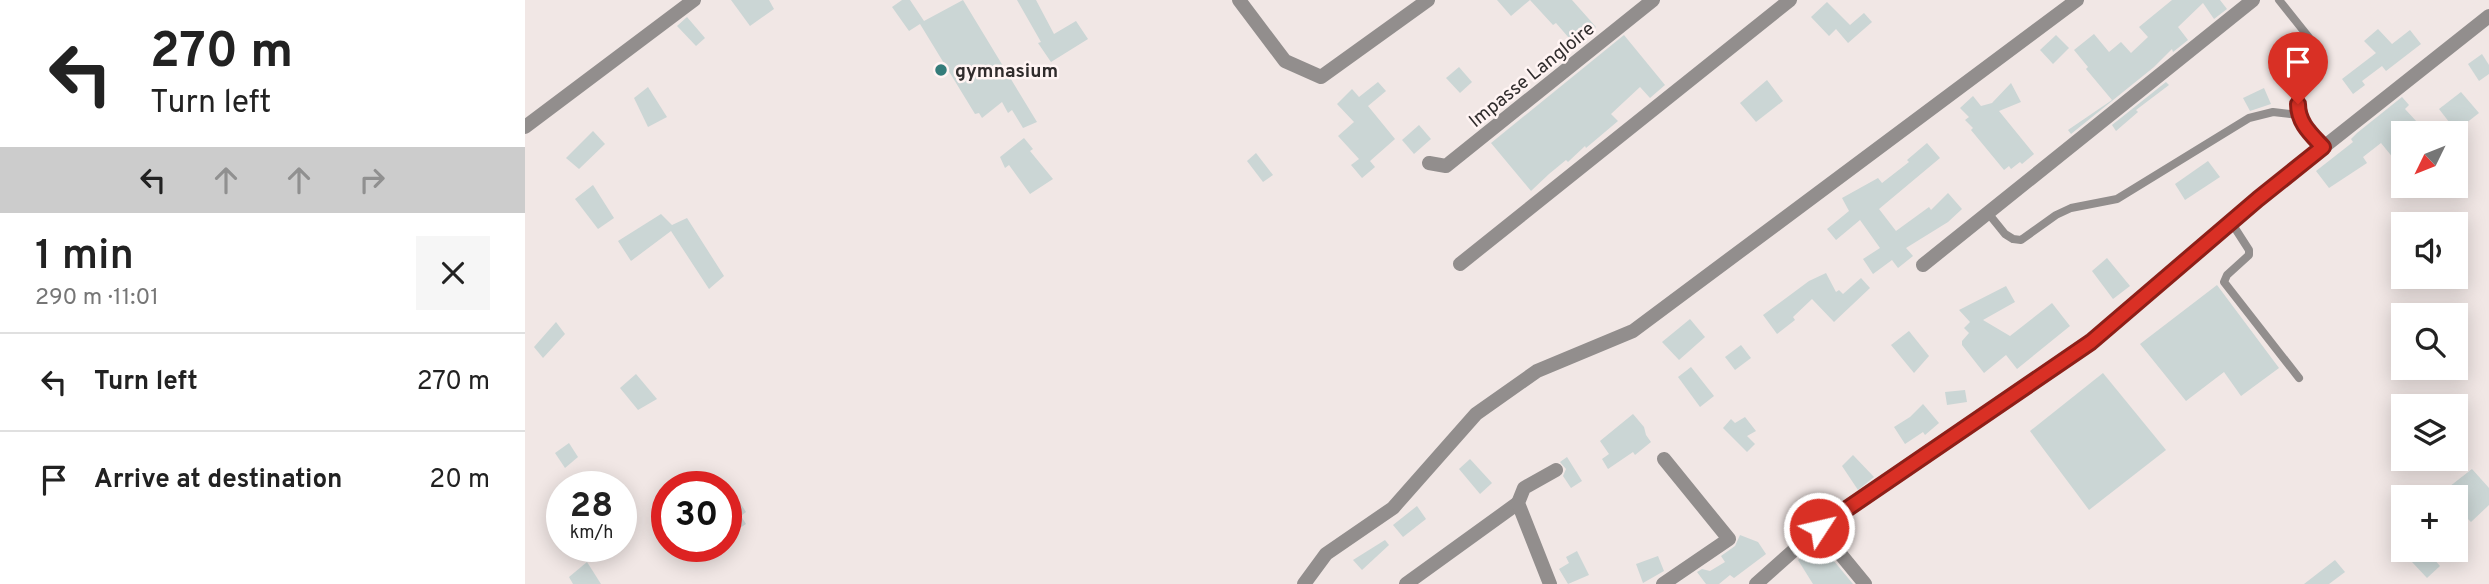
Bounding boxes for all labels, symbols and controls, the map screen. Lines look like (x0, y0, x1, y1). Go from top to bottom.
street label: Impasse Langloire (1464, 17, 1600, 134)
text: 270 m (150, 23, 293, 85)
icon: left (35, 28, 126, 119)
pin (2268, 32, 2328, 104)
icon: arrive (2279, 43, 2317, 81)
place label: gymnasium (955, 60, 1058, 84)
marker: gymnasium (933, 62, 949, 78)
text: Turn left (150, 84, 271, 124)
north arrow (2391, 121, 2467, 198)
map controls (2391, 121, 2468, 562)
icon: left (134, 161, 172, 199)
icon: ahead (207, 161, 245, 199)
icon: ahead (280, 161, 318, 199)
icon: right (353, 161, 391, 199)
button: sound (2391, 212, 2468, 289)
text: 1 min (35, 231, 134, 284)
button: close (416, 236, 490, 310)
text: 290 m · 11:01 (35, 284, 159, 313)
button: search (2391, 303, 2468, 380)
icon: left (35, 363, 73, 401)
text: Turn left (94, 366, 198, 399)
text: 270 m (417, 366, 490, 399)
button: layers (2391, 394, 2468, 471)
icon: arrive (35, 461, 73, 499)
text: Arrive at destination (94, 464, 342, 497)
text: 20 m (429, 464, 490, 497)
speed limit sign: 30 (651, 471, 742, 562)
text: 28 (570, 485, 613, 529)
button: + (2391, 485, 2468, 562)
position arrow (1782, 491, 1856, 565)
text: km/h (570, 522, 613, 545)

